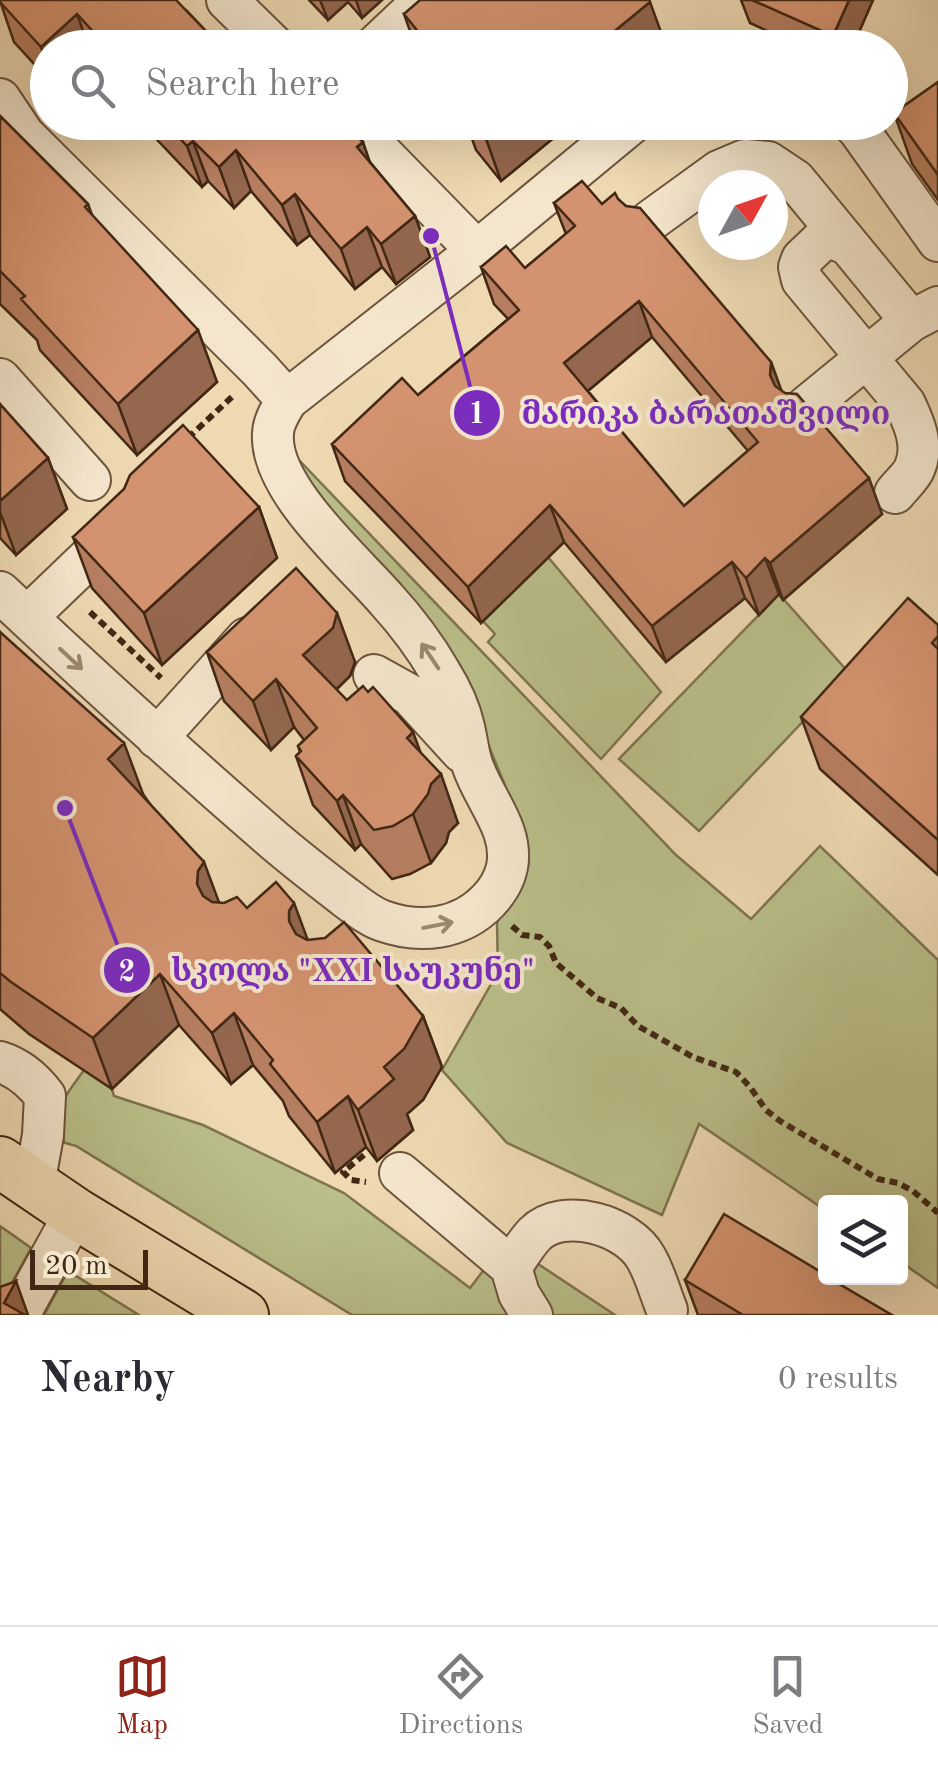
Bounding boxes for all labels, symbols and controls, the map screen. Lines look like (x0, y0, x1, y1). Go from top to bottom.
search box (30, 30, 908, 140)
icon: search (65, 58, 120, 113)
text: Search here (145, 66, 340, 104)
north arrow (698, 170, 788, 260)
callout: მარიკა ბარათაშვილი (452, 382, 911, 444)
text: მარიკა ბარათაშვილი (522, 399, 890, 432)
text: 1 (468, 400, 486, 430)
one-way arrow (419, 643, 440, 671)
one-way arrow (58, 647, 83, 670)
one-way arrow (421, 915, 453, 934)
callout: სკოლა "XXI საუკუნე" (102, 939, 555, 1001)
text: სკოლა "XXI საუკუნე" (171, 955, 535, 989)
text: 2 (118, 958, 136, 988)
map controls (818, 1195, 908, 1285)
button: layers (818, 1195, 908, 1285)
scale bar (30, 1245, 148, 1290)
text: 20 m (45, 1253, 108, 1281)
text: Nearby (40, 1359, 176, 1401)
text: 0 results (778, 1364, 898, 1396)
tab: Map (115, 1649, 170, 1744)
tab: Directions (399, 1649, 523, 1744)
tab: Saved (752, 1649, 823, 1744)

